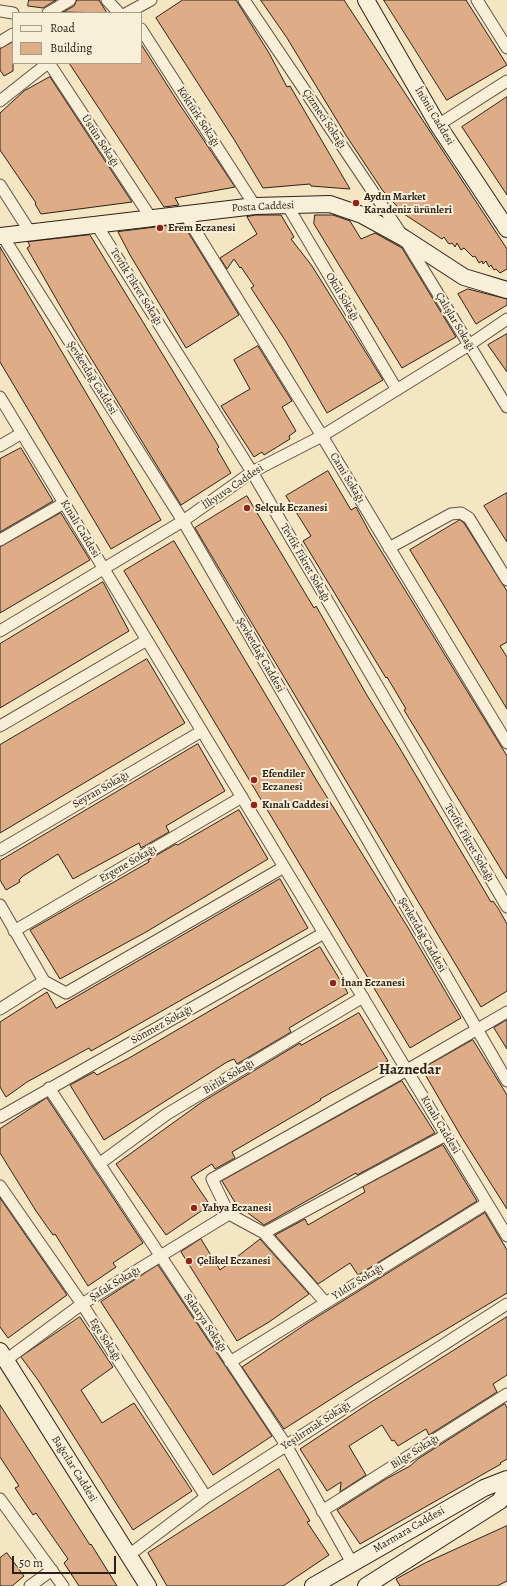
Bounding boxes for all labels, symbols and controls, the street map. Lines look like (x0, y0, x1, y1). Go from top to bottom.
legend (12, 12, 142, 64)
text: Road (50, 20, 75, 36)
text: Building (50, 40, 92, 56)
street label: Köktürk Sokağı (174, 84, 222, 150)
street label: İnönü Caddesi (411, 84, 457, 148)
street label: Çizmeci Sokağı (299, 87, 349, 151)
street label: Üstün Sokağı (78, 112, 122, 170)
place label: Aydın Market Karadeniz ürünleri (364, 190, 452, 216)
marker: Aydın Market Karadeniz ürünleri (351, 198, 361, 208)
street label: Posta Caddesi (231, 199, 295, 215)
place label: Erem Eczanesi (168, 221, 235, 235)
marker: Erem Eczanesi (155, 223, 165, 233)
street label: Tevfik Fikret Sokağı (107, 246, 165, 328)
street label: Okul Sokağı (322, 270, 362, 324)
street label: Çalışlar Sokağı (432, 290, 478, 354)
street label: Şevketdağ Caddesi (64, 339, 120, 417)
street label: Cami Sokağı (327, 450, 367, 506)
street label: İlkyuva Caddesi (200, 462, 266, 512)
street label: Kınalı Caddesi (57, 498, 103, 560)
place label: Selçuk Eczanesi (255, 501, 327, 515)
marker: Selçuk Eczanesi (242, 503, 252, 513)
street label: Tevfik Fikret Sokağı (277, 522, 333, 604)
street label: Şevketdağ Caddesi (233, 615, 287, 695)
place label: Efendiler Eczanesi (262, 767, 305, 793)
street label: Seyran Sokağı (70, 769, 132, 811)
marker: Efendiler Eczanesi (249, 775, 259, 785)
place label: Kınalı Caddesi (262, 798, 329, 812)
marker: Kınalı Caddesi (249, 800, 259, 810)
street label: Tevfik Fikret Sokağı (441, 802, 497, 884)
street label: Ergene Sokağı (97, 842, 159, 886)
street label: Şevketdağ Caddesi (395, 895, 449, 975)
place label: İnan Eczanesi (341, 976, 405, 990)
marker: İnan Eczanesi (328, 978, 338, 988)
street label: Sönmez Sokağı (129, 1003, 195, 1047)
street label: Birlik Sokağı (201, 1057, 257, 1097)
district label: Haznedar (379, 1061, 441, 1079)
street label: Kınalı Caddesi (417, 1094, 463, 1156)
place label: Yahya Eczanesi (202, 1201, 272, 1215)
marker: Yahya Eczanesi (189, 1203, 199, 1213)
place label: Çelikel Eczanesi (197, 1254, 270, 1268)
marker: Çelikel Eczanesi (184, 1256, 194, 1266)
street label: Yıldız Sokağı (330, 1261, 386, 1303)
street label: Şafak Sokağı (87, 1264, 143, 1304)
street label: Sakarya Sokağı (181, 1291, 229, 1355)
street label: Ege Sokağı (86, 1316, 124, 1364)
street label: Yeşilırmak Sokağı (279, 1399, 353, 1453)
street label: Bilge Sokağı (388, 1432, 442, 1472)
street label: Bağcılar Caddesi (48, 1434, 100, 1504)
street label: Marmara Caddesi (371, 1504, 447, 1556)
scale bar (14, 1548, 118, 1574)
text: 50 m (19, 1555, 43, 1571)

